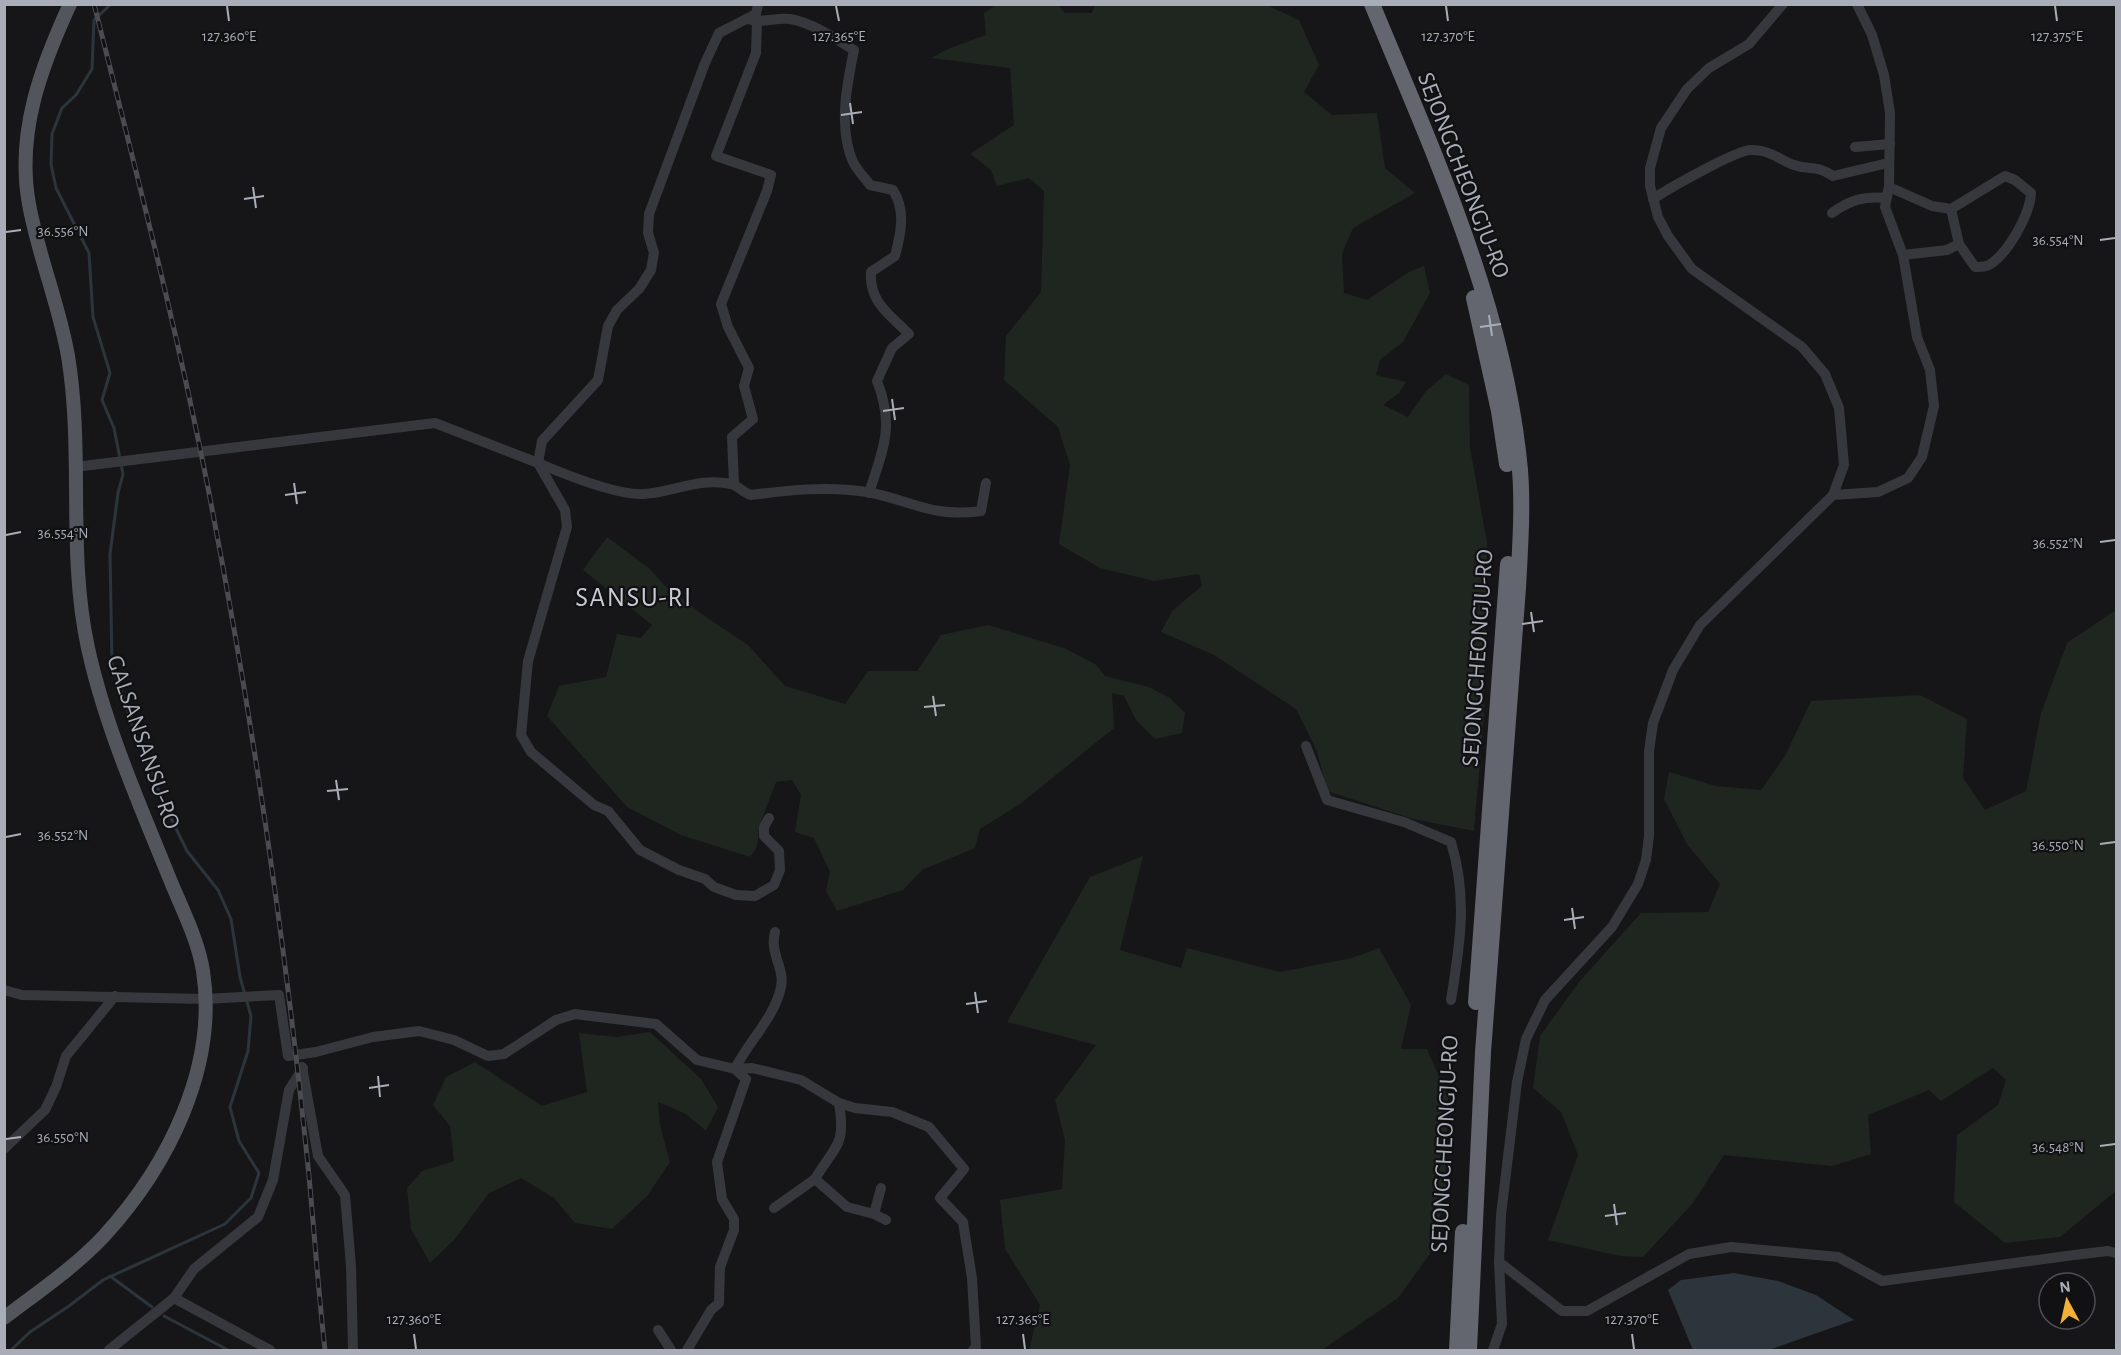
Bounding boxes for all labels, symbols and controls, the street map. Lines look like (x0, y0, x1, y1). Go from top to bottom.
text: 127.360°E (202, 29, 256, 44)
text: 127.365°E (813, 29, 865, 44)
text: 127.370°E (1421, 29, 1475, 44)
text: 127.375°E (2031, 29, 2083, 44)
street label: SEJONGCHEONGJU-RO (1413, 69, 1513, 281)
text: 36.556°N (38, 224, 88, 239)
text: 36.554°N (2032, 233, 2084, 248)
text: 36.554°N (37, 526, 89, 541)
text: 36.552°N (2033, 536, 2083, 551)
street label: SEJONGCHEONGJU-RO (1458, 549, 1498, 768)
district label: SANSU-RI (575, 584, 693, 611)
street label: GALSANSANSU-RO (102, 652, 184, 832)
text: 36.552°N (38, 828, 88, 843)
text: 36.550°N (2032, 838, 2084, 853)
street label: SEJONGCHEONGJU-RO (1427, 1035, 1463, 1254)
text: 36.550°N (37, 1130, 89, 1145)
text: 36.548°N (2032, 1140, 2084, 1155)
north arrow (2037, 1271, 2097, 1331)
text: N (2058, 1278, 2072, 1296)
text: 127.360°E (387, 1312, 441, 1327)
text: 127.365°E (997, 1312, 1049, 1327)
text: 127.370°E (1605, 1312, 1659, 1327)

